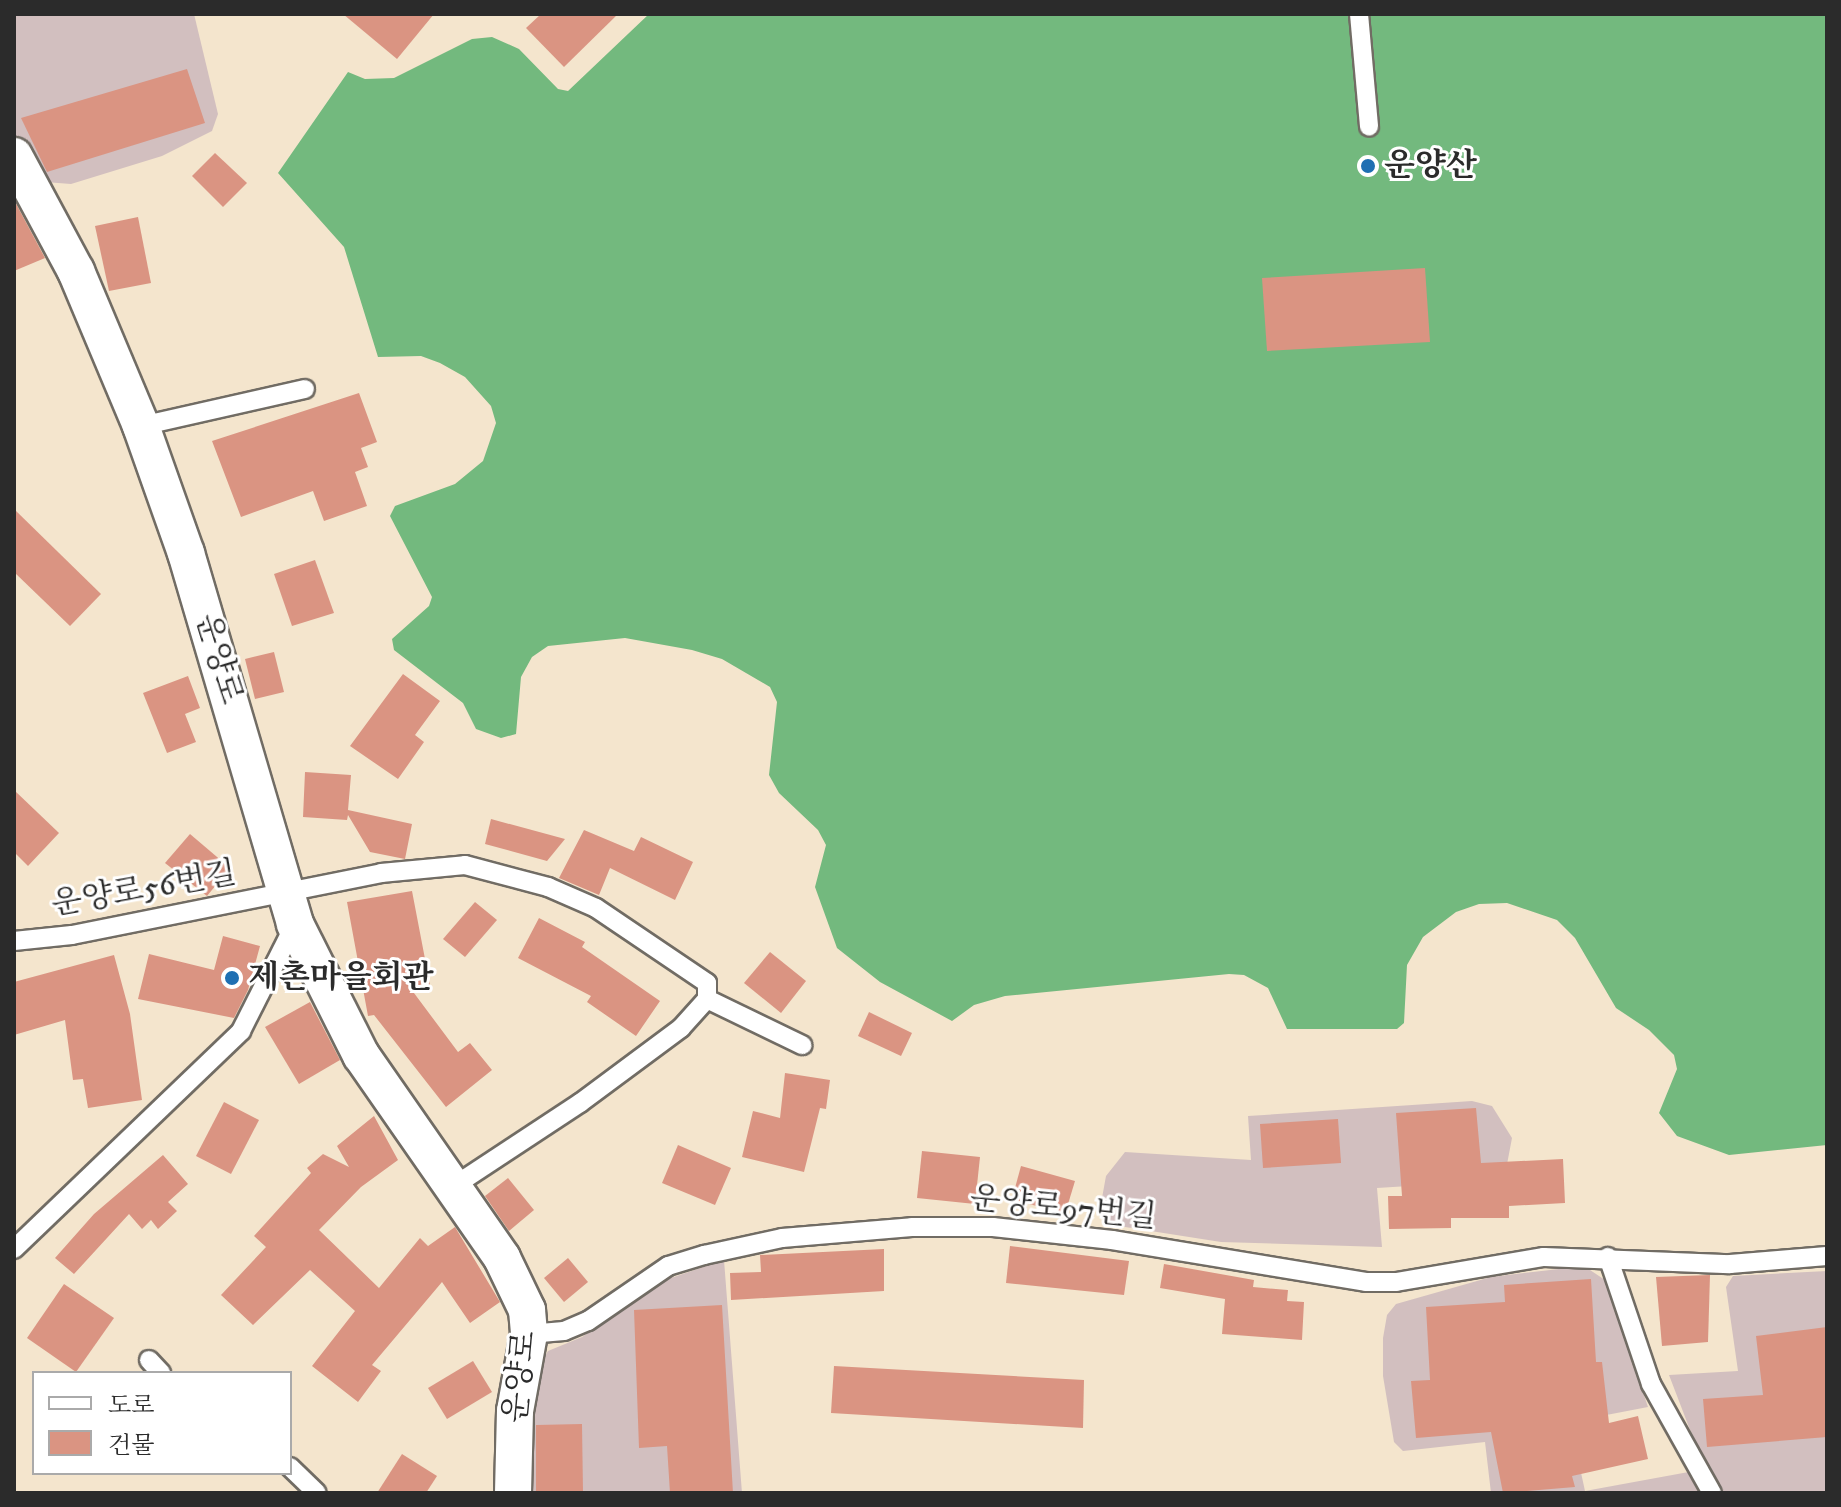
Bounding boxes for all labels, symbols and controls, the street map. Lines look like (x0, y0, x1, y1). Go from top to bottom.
place label: 운양산 (1384, 147, 1477, 185)
marker: 운양산 (1359, 157, 1377, 175)
street label: 운양로 (186, 609, 250, 709)
street label: 운양로56번길 (49, 855, 239, 925)
place label: 제촌마을회관 (248, 959, 433, 997)
marker: 제촌마을회관 (223, 969, 241, 987)
street label: 운양로97번길 (968, 1180, 1158, 1238)
street label: 운양로 (497, 1329, 545, 1425)
legend (32, 1371, 292, 1475)
text: 도로 (108, 1391, 154, 1421)
text: 건물 (108, 1431, 154, 1461)

